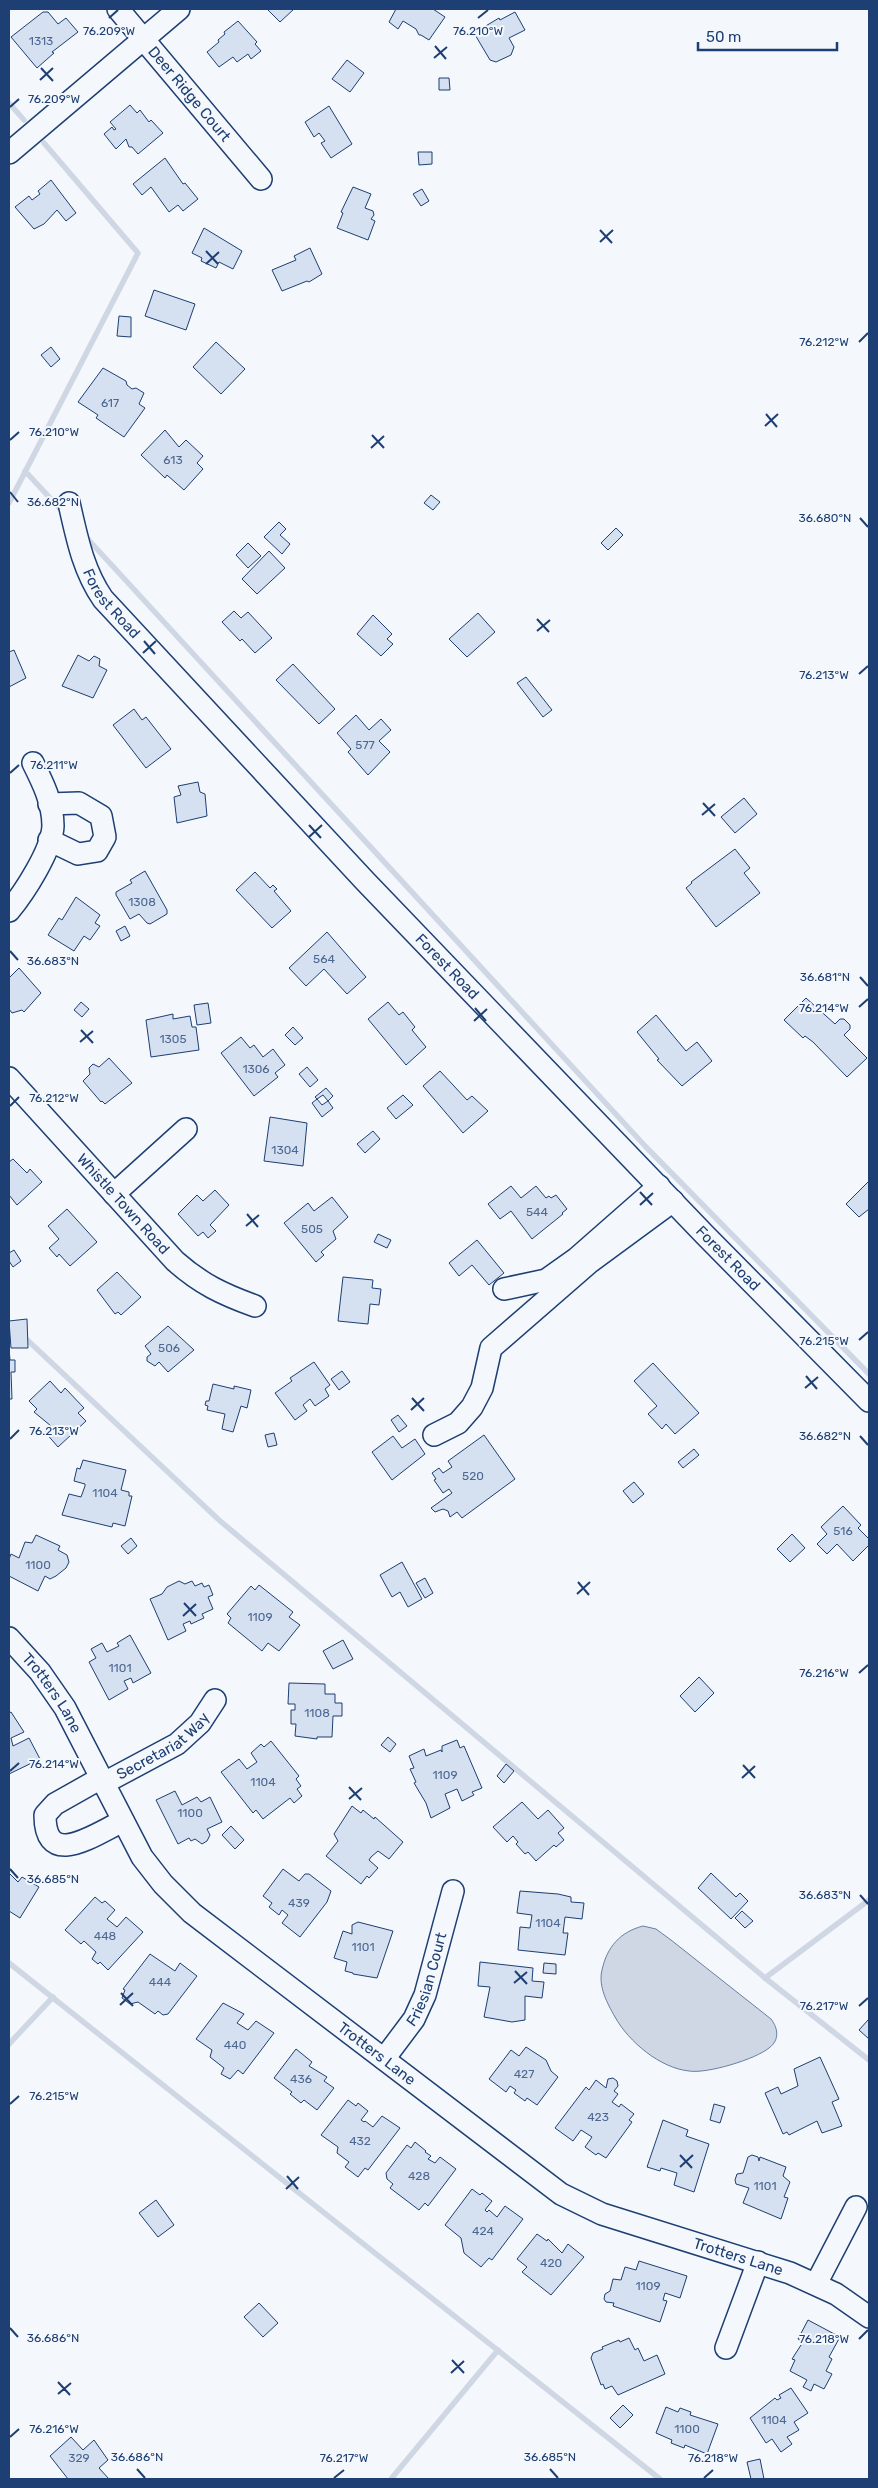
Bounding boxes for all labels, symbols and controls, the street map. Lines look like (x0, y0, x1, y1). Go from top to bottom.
scale bar (698, 20, 837, 52)
text: 76.209°W (83, 24, 135, 38)
text: 76.210°W (453, 24, 503, 38)
text: 50 m (706, 28, 741, 46)
house number: 1313 (29, 34, 53, 48)
street label: Deer Ridge Court (144, 43, 235, 145)
text: 76.209°W (28, 92, 80, 106)
text: 76.212°W (799, 335, 849, 349)
house number: 617 (101, 396, 119, 410)
text: 76.210°W (29, 425, 79, 439)
house number: 613 (163, 453, 183, 467)
text: 36.682°N (27, 495, 79, 509)
text: 36.680°N (799, 511, 851, 525)
street label: Forest Road (79, 566, 144, 642)
text: 76.213°W (799, 668, 849, 682)
house number: 577 (355, 738, 375, 752)
text: 76.211°W (30, 758, 78, 772)
house number: 1308 (128, 895, 156, 909)
street label: Forest Road (412, 930, 483, 1003)
house number: 564 (313, 952, 335, 966)
text: 36.683°N (27, 954, 79, 968)
text: 36.681°N (800, 970, 850, 984)
text: 76.214°W (799, 1001, 849, 1015)
house number: 1305 (159, 1032, 187, 1046)
house number: 1306 (242, 1062, 270, 1076)
text: 76.212°W (29, 1091, 79, 1105)
house number: 1304 (271, 1143, 299, 1157)
street label: Whistle Town Road (73, 1150, 173, 1258)
house number: 544 (526, 1205, 549, 1219)
house number: 505 (301, 1222, 323, 1236)
street label: Forest Road (692, 1222, 764, 1294)
text: 76.215°W (799, 1334, 849, 1348)
house number: 506 (158, 1341, 180, 1355)
text: 76.213°W (29, 1424, 79, 1438)
text: 36.682°N (799, 1429, 851, 1443)
house number: 520 (462, 1469, 484, 1483)
house number: 1104 (92, 1486, 118, 1500)
house number: 516 (833, 1524, 853, 1538)
house number: 1100 (25, 1558, 51, 1572)
house number: 1109 (247, 1610, 273, 1624)
street label: Trotters Lane (18, 1649, 85, 1736)
house number: 1101 (108, 1661, 132, 1675)
text: 76.216°W (799, 1666, 849, 1680)
house number: 1108 (304, 1706, 330, 1720)
street label: Secretariat Way (113, 1709, 213, 1784)
text: 76.214°W (29, 1757, 79, 1771)
house number: 1109 (432, 1768, 458, 1782)
house number: 1104 (250, 1775, 276, 1789)
house number: 1100 (177, 1806, 203, 1820)
text: 36.685°N (27, 1872, 79, 1886)
text: 36.683°N (799, 1888, 851, 1902)
house number: 439 (288, 1896, 310, 1910)
house number: 1104 (535, 1916, 561, 1930)
house number: 448 (94, 1929, 116, 1943)
street label: Friesian Court (403, 1930, 451, 2030)
house number: 1101 (351, 1940, 375, 1954)
house number: 444 (149, 1975, 172, 1989)
text: 76.217°W (800, 1999, 849, 2013)
street label: Trotters Lane (334, 2018, 419, 2089)
house number: 440 (224, 2038, 246, 2052)
house number: 427 (514, 2067, 534, 2081)
house number: 436 (290, 2072, 312, 2086)
text: 76.215°W (29, 2089, 79, 2103)
house number: 423 (587, 2110, 609, 2124)
house number: 432 (349, 2134, 371, 2148)
house number: 428 (408, 2169, 430, 2183)
house number: 1101 (753, 2179, 777, 2193)
house number: 424 (472, 2224, 494, 2238)
street label: Trotters Lane (691, 2234, 785, 2279)
house number: 420 (540, 2256, 562, 2270)
house number: 1109 (635, 2279, 661, 2293)
text: 36.686°N (27, 2331, 79, 2345)
text: 76.218°W (799, 2332, 849, 2346)
house number: 1104 (761, 2413, 787, 2427)
text: 76.216°W (29, 2422, 79, 2436)
house number: 1100 (674, 2422, 700, 2436)
text: 36.686°N (111, 2450, 163, 2464)
text: 36.685°N (524, 2450, 576, 2464)
house number: 329 (68, 2451, 90, 2465)
text: 76.217°W (320, 2451, 369, 2465)
text: 76.218°W (688, 2451, 738, 2465)

